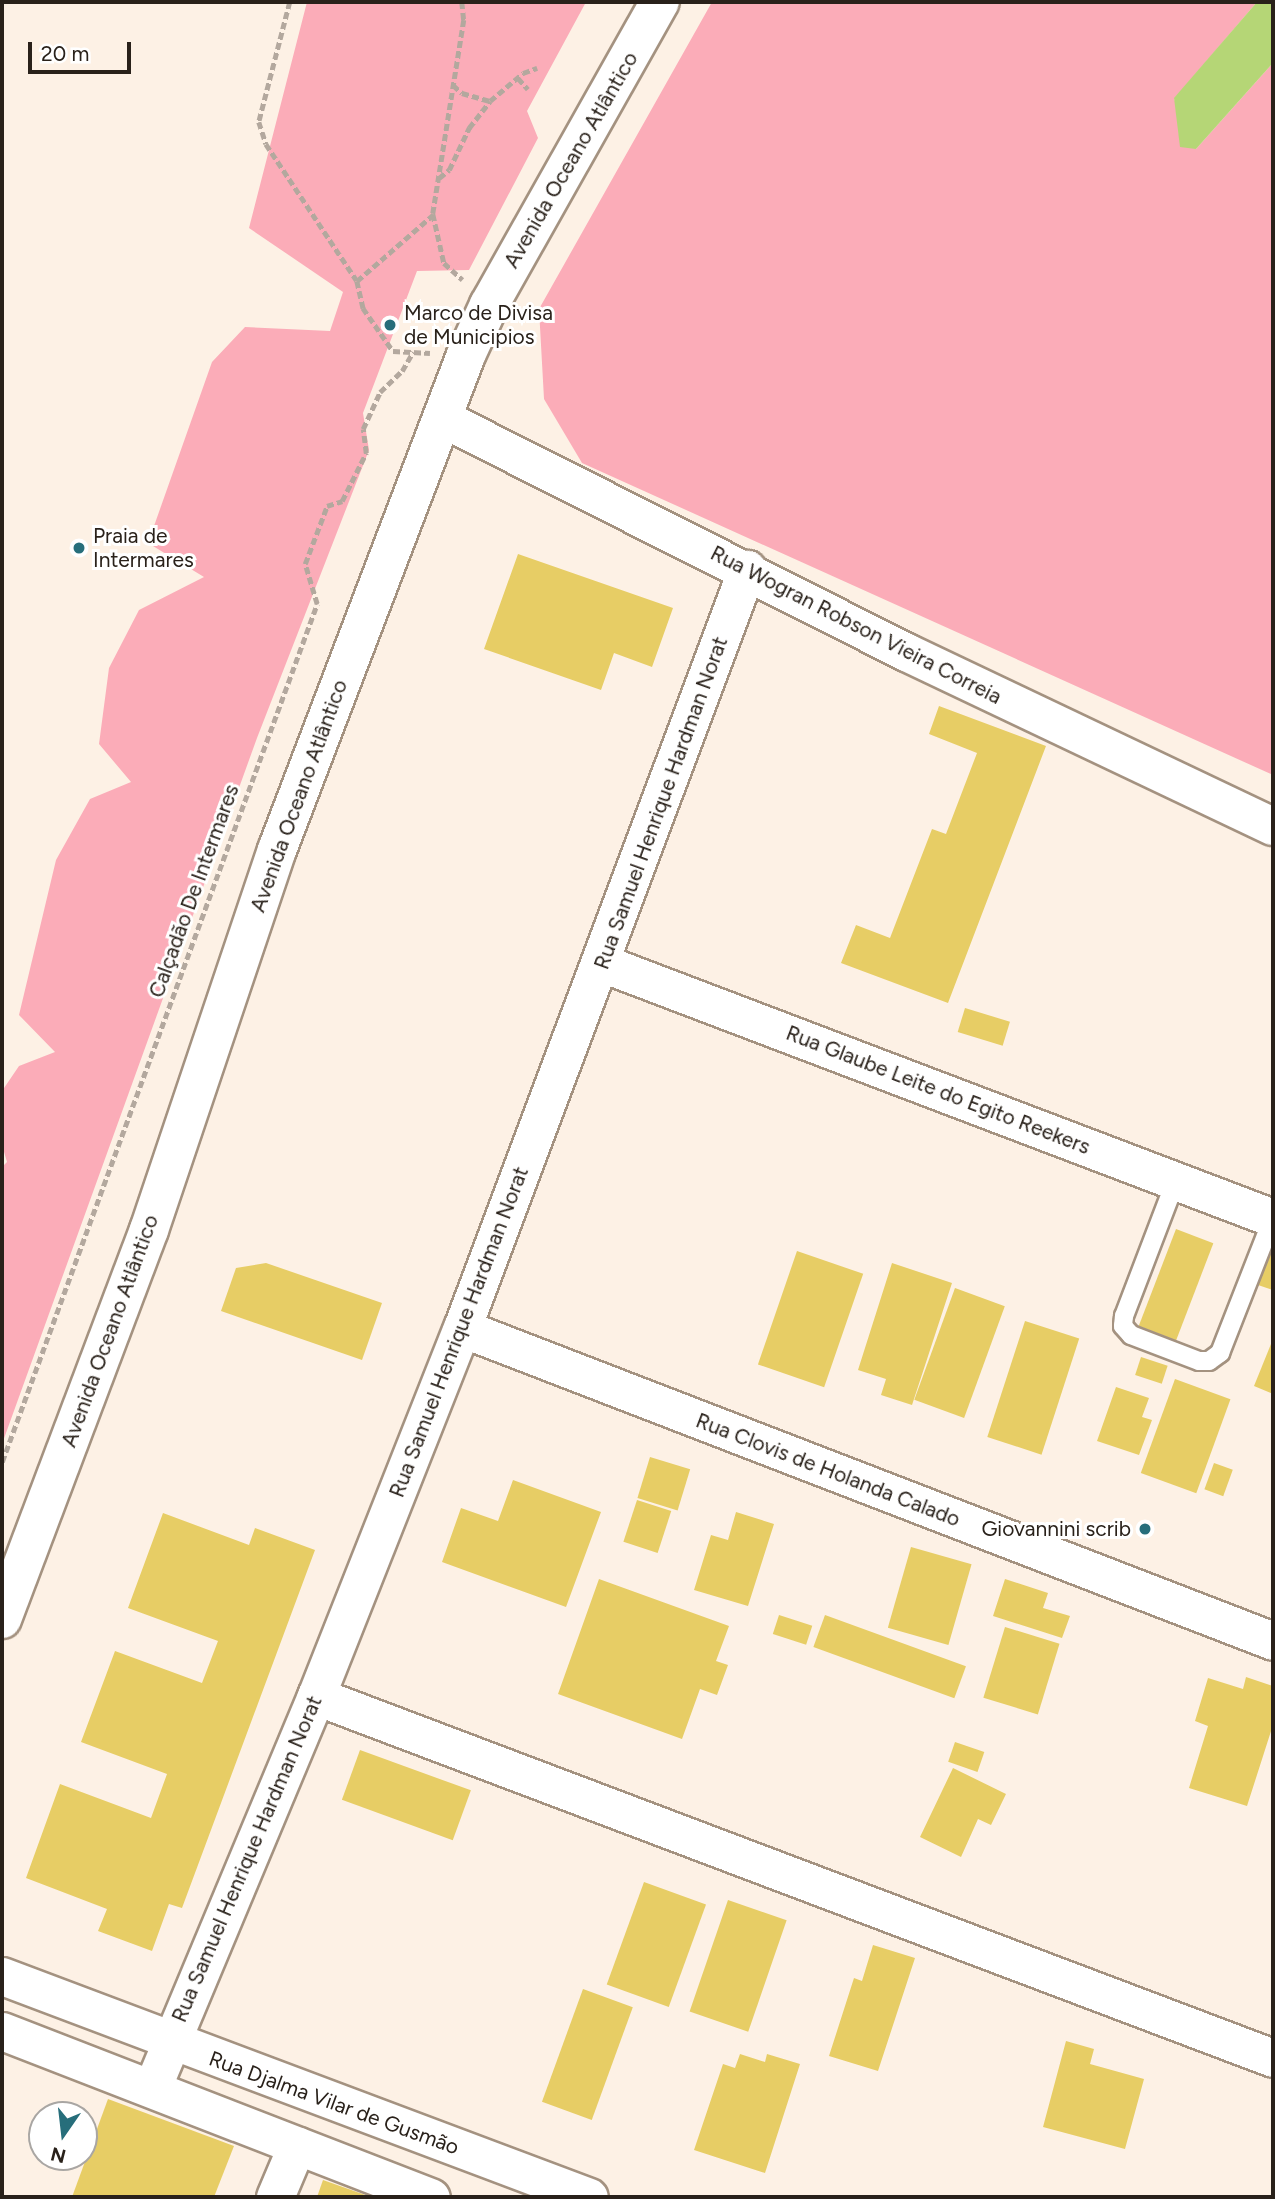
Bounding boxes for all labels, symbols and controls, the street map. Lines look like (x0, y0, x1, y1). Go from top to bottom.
scale bar (32, 28, 135, 72)
text: 20 m (41, 41, 89, 66)
street label: Avenida Oceano Atlântico (499, 47, 643, 273)
place label: Marco de Divisa de Municipios (404, 300, 553, 350)
marker: Marco de Divisa de Municipios (382, 317, 398, 333)
place label: Praia de Intermares (93, 523, 194, 573)
marker: Praia de Intermares (71, 540, 87, 556)
street label: Rua Wogran Robson Vieira Correia (706, 540, 1006, 710)
street label: Rua Samuel Henrique Hardman Norat (589, 633, 733, 973)
street label: Avenida Oceano Atlântico (245, 676, 353, 916)
street label: Calçadão De Intermares (144, 781, 244, 1001)
street label: Rua Glaube Leite do Egito Reekers (782, 1020, 1094, 1160)
street label: Rua Samuel Henrique Hardman Norat (384, 1163, 534, 1501)
street label: Avenida Oceano Atlântico (56, 1211, 164, 1451)
street label: Rua Clovis de Holanda Calado (692, 1408, 964, 1532)
place label: Giovannini scrib (981, 1516, 1131, 1542)
marker: Giovannini scrib (1137, 1521, 1153, 1537)
street label: Rua Samuel Henrique Hardman Norat (167, 1692, 327, 2026)
street label: Rua Djalma Vilar de Gusmão (206, 2046, 462, 2160)
north arrow (28, 2101, 98, 2171)
text: N (48, 2142, 68, 2168)

